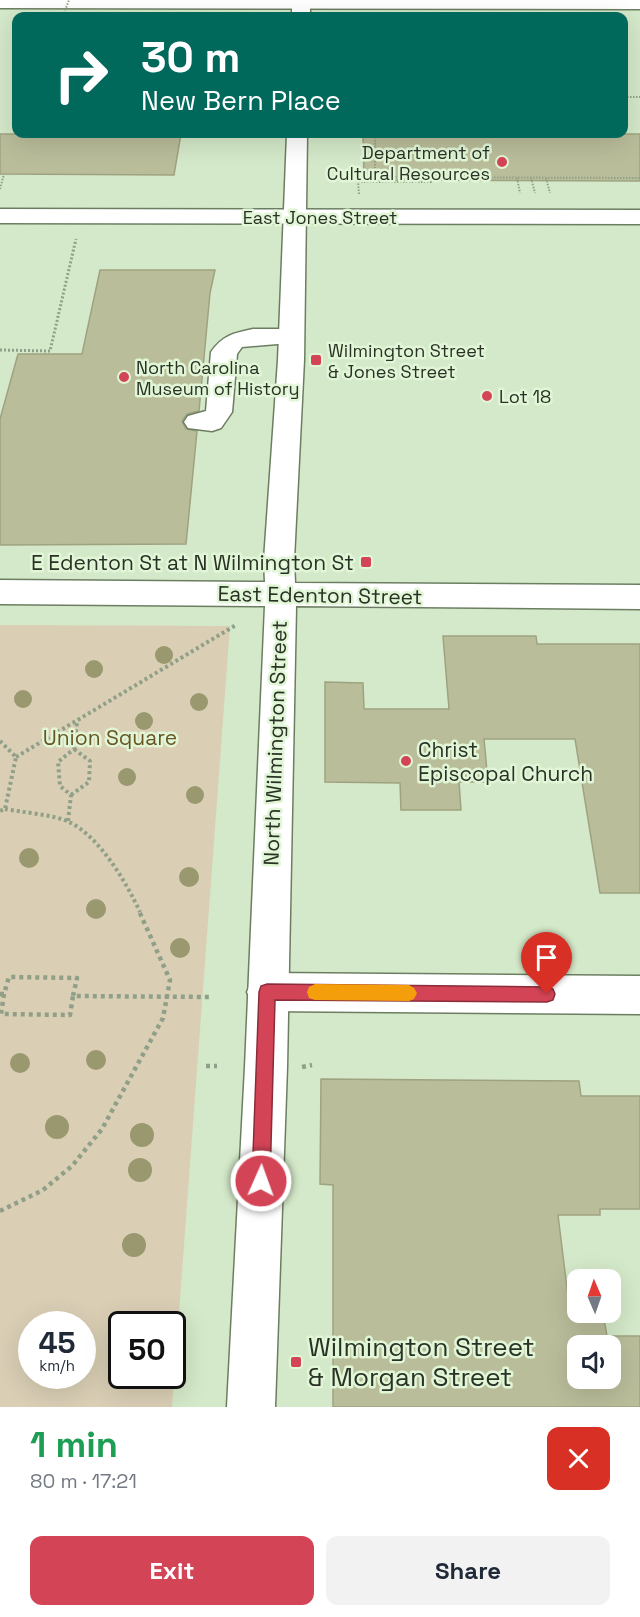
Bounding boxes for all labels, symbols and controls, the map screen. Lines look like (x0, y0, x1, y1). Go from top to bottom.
text: 30 m (141, 31, 240, 84)
icon: right (42, 36, 120, 114)
text: New Bern Place (141, 83, 341, 118)
place label: Department of Cultural Resources (327, 141, 490, 185)
marker: Department of Cultural Resources (495, 155, 509, 169)
street label: East Jones Street (243, 206, 397, 229)
place label: Wilmington Street & Jones Street (328, 339, 485, 383)
marker: Wilmington Street & Jones Street (309, 353, 323, 367)
place label: North Carolina Museum of History (136, 356, 300, 400)
marker: North Carolina Museum of History (117, 370, 131, 384)
place label: Lot 18 (499, 385, 551, 408)
marker: Lot 18 (480, 389, 494, 403)
place label: E Edenton St at N Wilmington St (31, 549, 354, 576)
marker: E Edenton St at N Wilmington St (359, 555, 373, 569)
street label: East Edenton Street (217, 580, 423, 610)
street label: North Wilmington Street (257, 620, 293, 866)
park label: Union Square (43, 724, 177, 751)
place label: Christ Episcopal Church (418, 736, 593, 787)
marker: Christ Episcopal Church (399, 754, 413, 768)
pin (521, 932, 572, 994)
icon: arrive (530, 941, 563, 974)
position arrow (229, 1149, 293, 1213)
north arrow (567, 1269, 621, 1323)
map controls (567, 1269, 621, 1389)
speed limit sign: 50 (108, 1311, 186, 1389)
text: 45 (38, 1323, 76, 1362)
place label: Wilmington Street & Morgan Street (308, 1330, 534, 1394)
button: sound (567, 1335, 621, 1389)
marker: Wilmington Street & Morgan Street (289, 1355, 303, 1369)
text: km/h (39, 1356, 75, 1375)
text: 1 min (30, 1422, 118, 1468)
button: close (547, 1427, 610, 1490)
text: 80 m · 17:21 (30, 1468, 137, 1494)
button: Exit (30, 1536, 314, 1605)
button: Share (326, 1536, 610, 1605)

